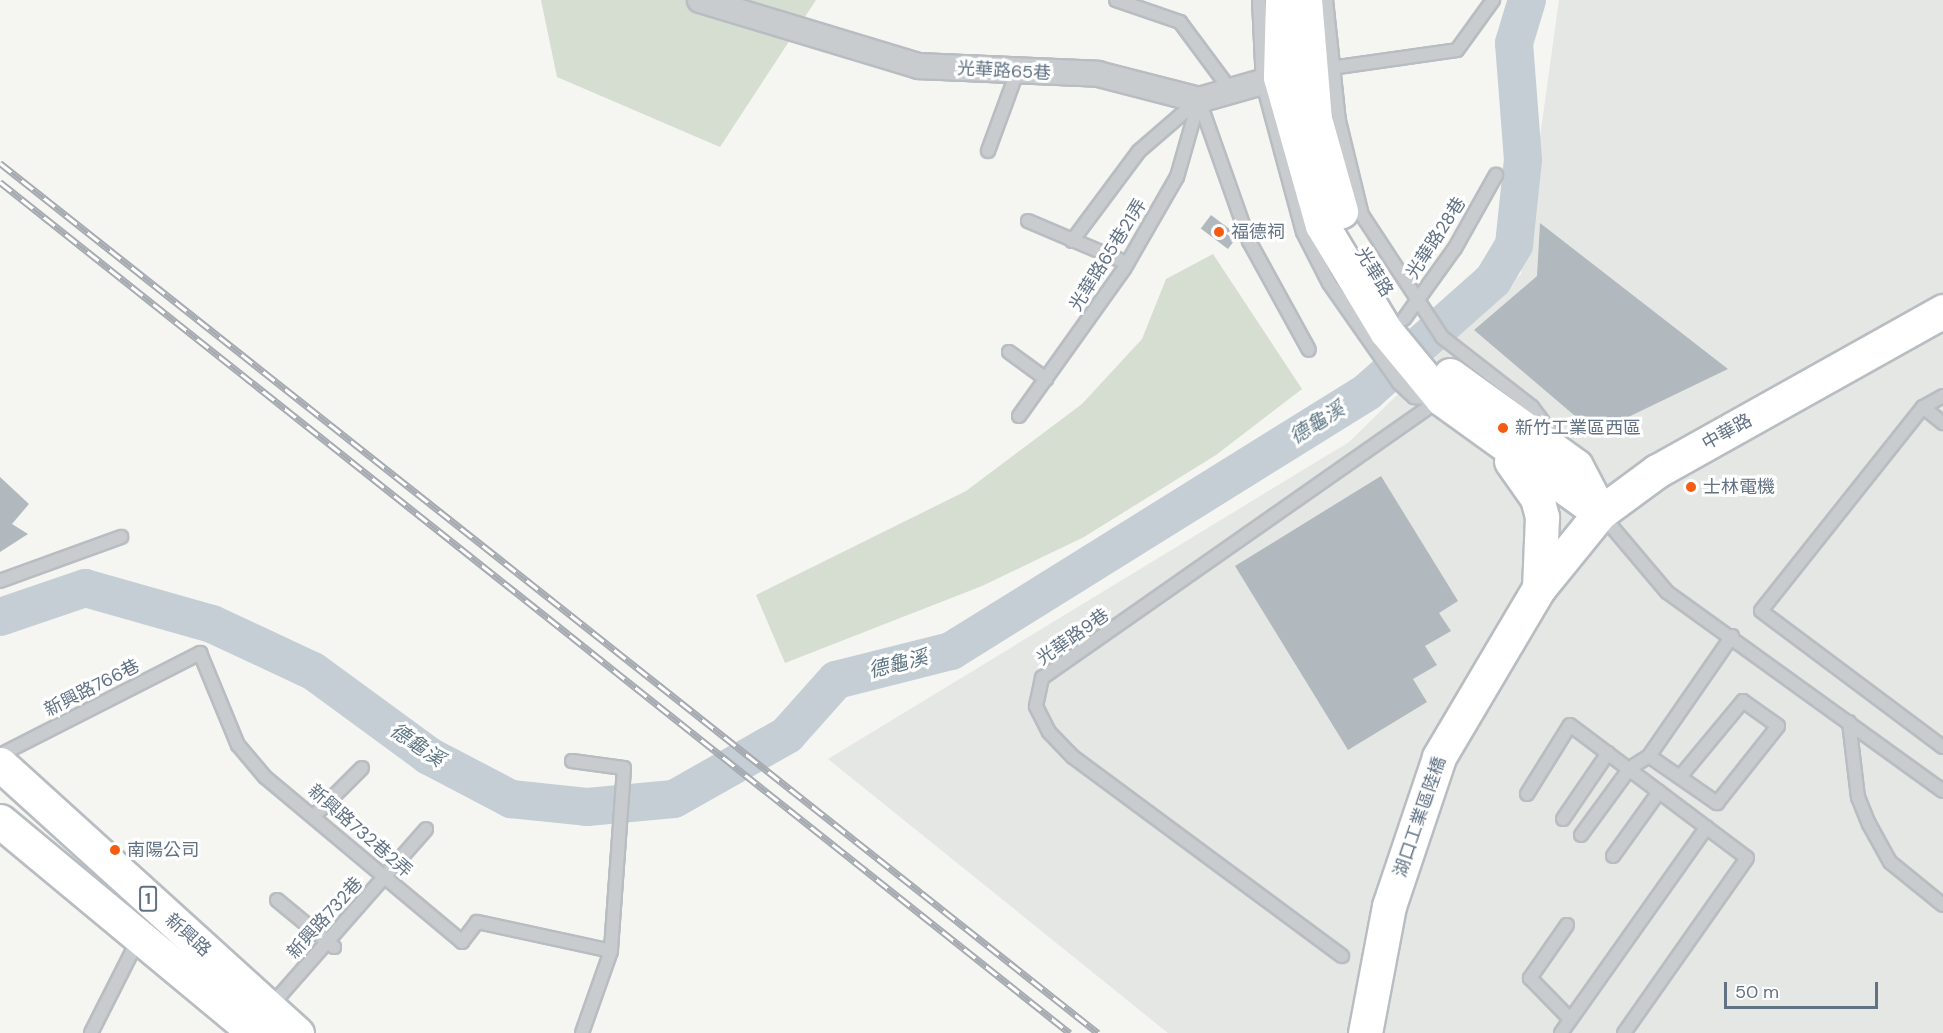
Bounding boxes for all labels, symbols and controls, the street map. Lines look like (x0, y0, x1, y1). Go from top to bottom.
street label: 光華路65巷 (957, 58, 1051, 84)
street label: 光華路28巷 (1402, 193, 1470, 283)
street label: 光華路65巷21弄 (1065, 195, 1151, 315)
place label: 福德祠 (1231, 221, 1285, 243)
marker: 福德祠 (1212, 225, 1226, 239)
street label: 光華路 (1351, 243, 1397, 301)
water label: 德龜溪 (1285, 397, 1349, 449)
street label: 中華路 (1698, 409, 1756, 455)
place label: 新竹工業區西區 (1515, 417, 1641, 439)
marker: 新竹工業區西區 (1496, 421, 1510, 435)
place label: 士林電機 (1703, 476, 1775, 498)
marker: 士林電機 (1684, 480, 1698, 494)
street label: 光華路9巷 (1033, 604, 1113, 670)
water label: 德龜溪 (866, 645, 930, 683)
street label: 新興路766巷 (41, 655, 143, 721)
water label: 德龜溪 (385, 718, 449, 772)
street label: 湖口工業區陸橋 (1389, 754, 1451, 880)
street label: 新興路732巷2弄 (304, 780, 416, 882)
place label: 南陽公司 (127, 839, 199, 861)
marker: 南陽公司 (108, 843, 122, 857)
street label: 新興路732巷 (283, 873, 367, 963)
road number: 1 (139, 886, 157, 912)
street label: 新興路 (161, 909, 215, 961)
scale bar (1727, 970, 1882, 1008)
text: 50 m (1735, 980, 1779, 1004)

